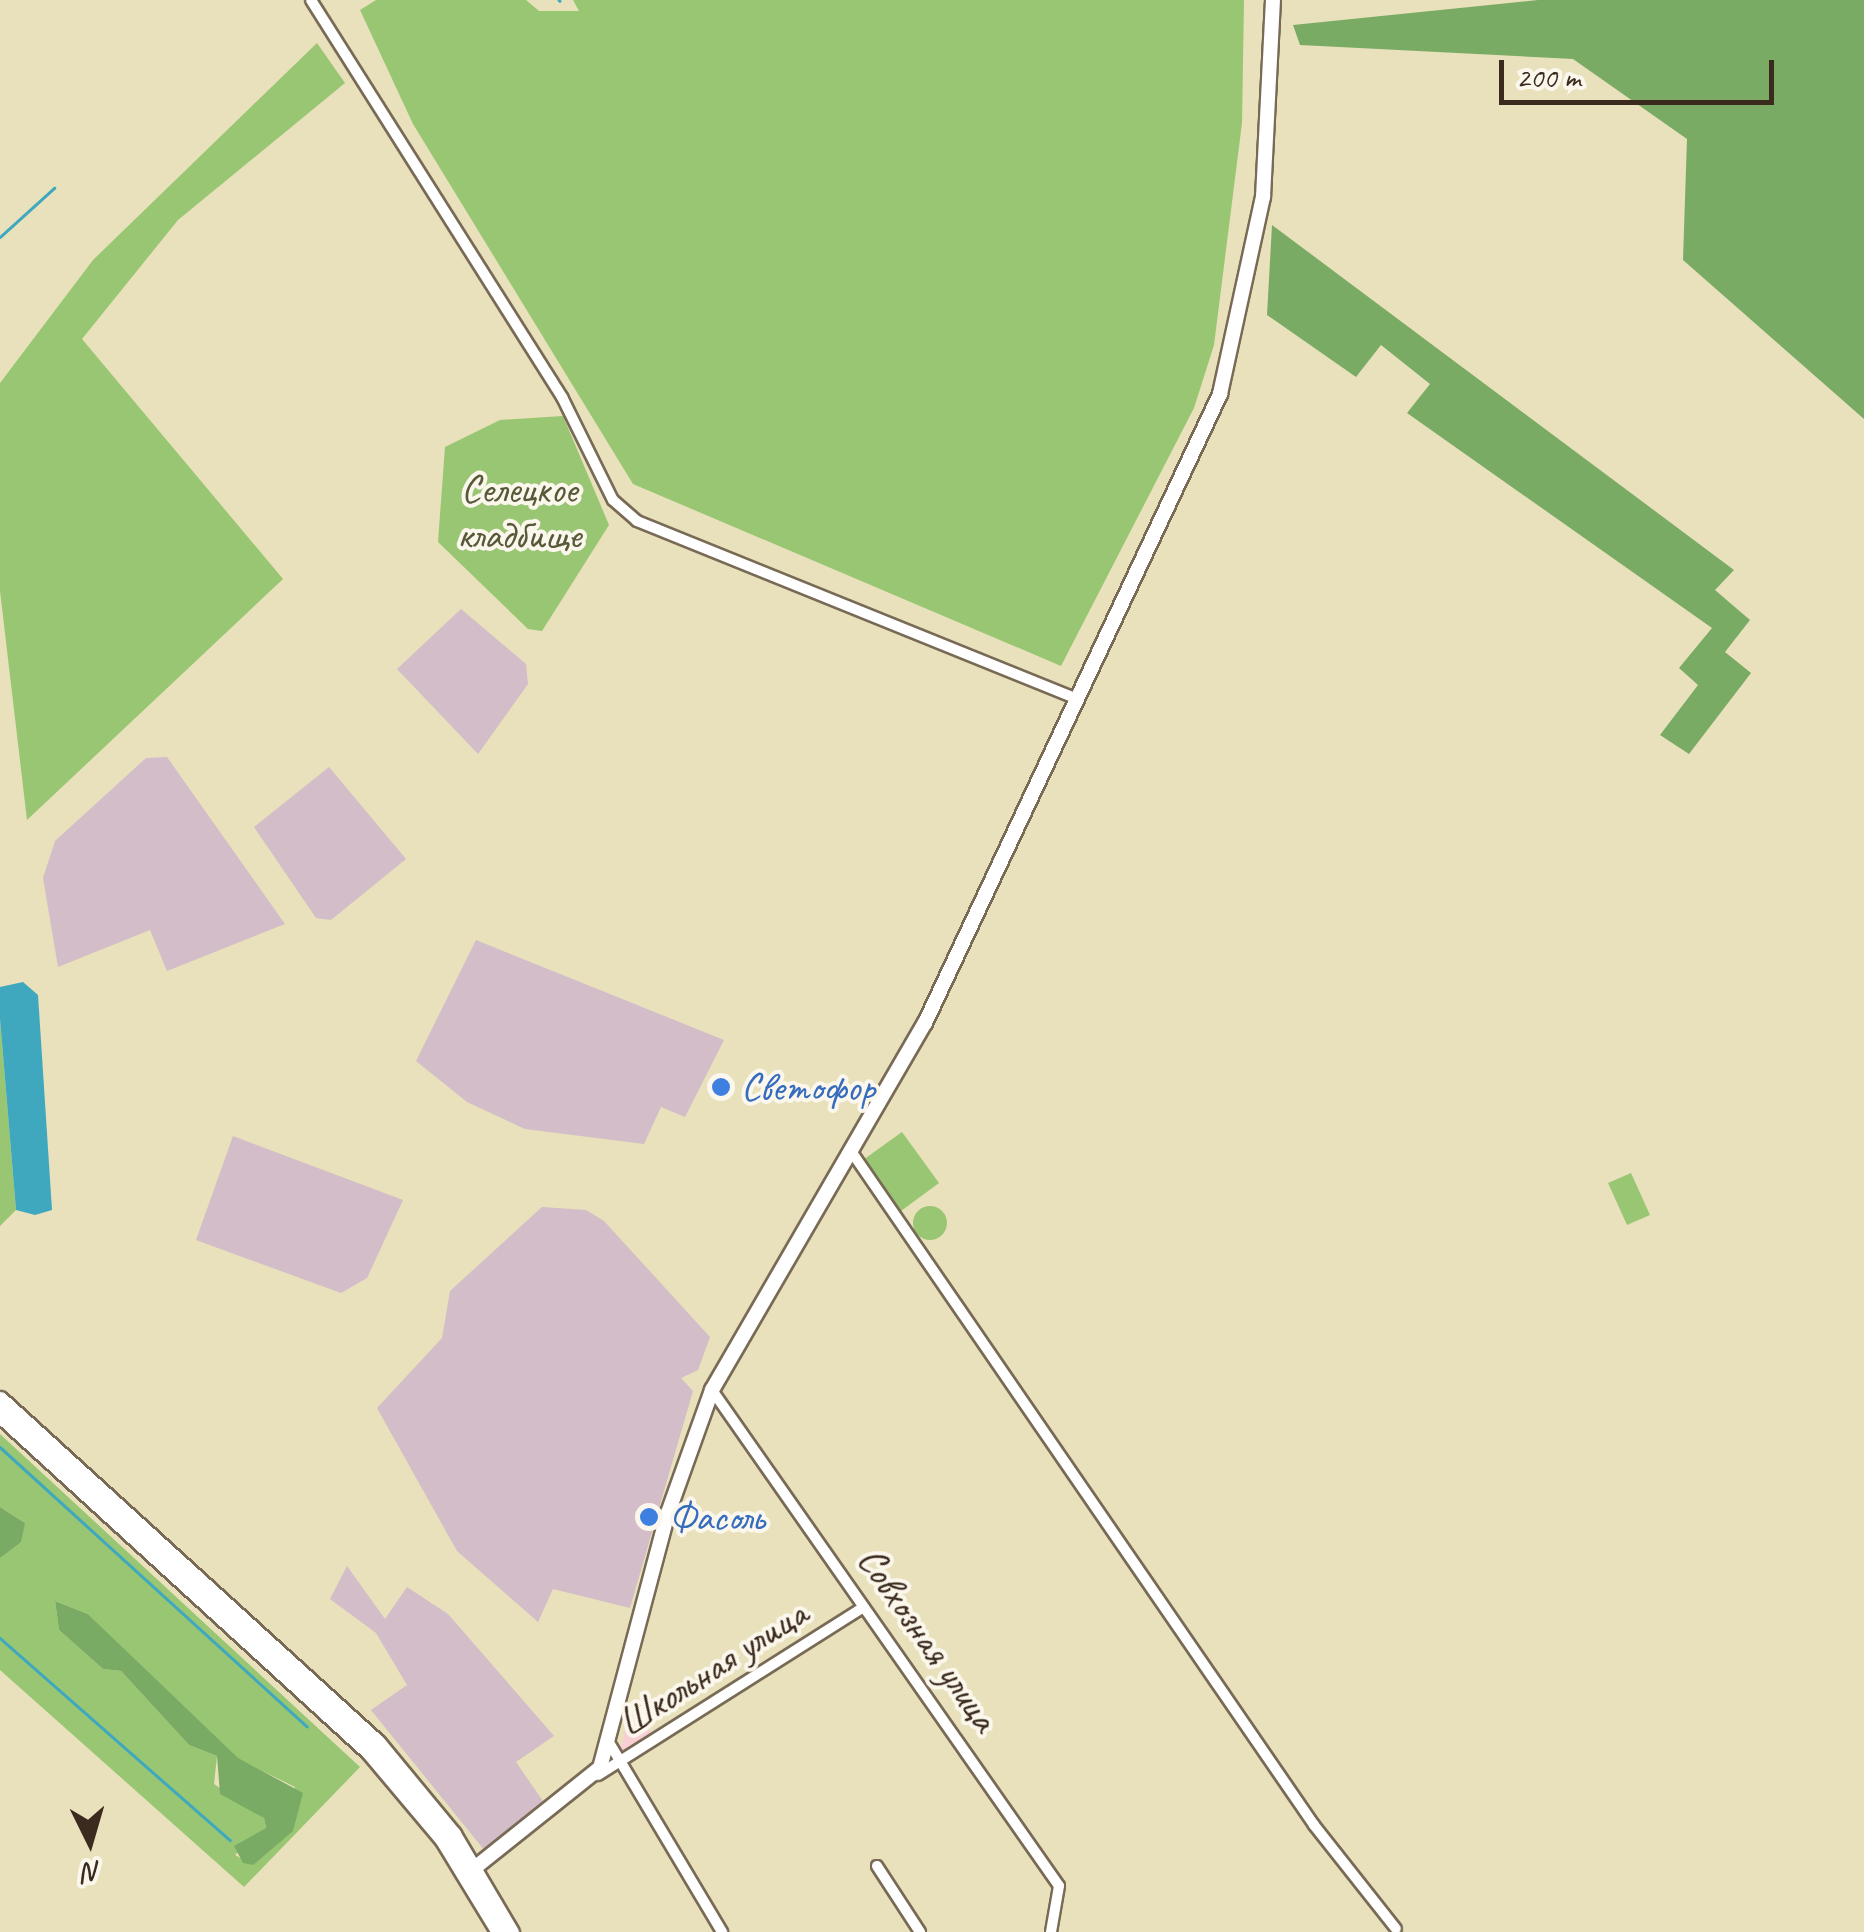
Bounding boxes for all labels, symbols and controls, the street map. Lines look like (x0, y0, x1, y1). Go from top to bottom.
scale bar (1504, 40, 1779, 102)
text: 200 m (1516, 58, 1581, 96)
park label: Селецкое кладбище (457, 465, 581, 559)
place label: Светофор (741, 1063, 875, 1111)
marker: Светофор (710, 1076, 732, 1098)
place label: Фасоль (669, 1493, 764, 1541)
marker: Фасоль (638, 1506, 660, 1528)
street label: Совхозная улица (846, 1536, 1010, 1742)
street label: Школьная улица (608, 1589, 816, 1747)
north arrow (40, 1792, 140, 1892)
text: N (82, 1854, 103, 1891)

